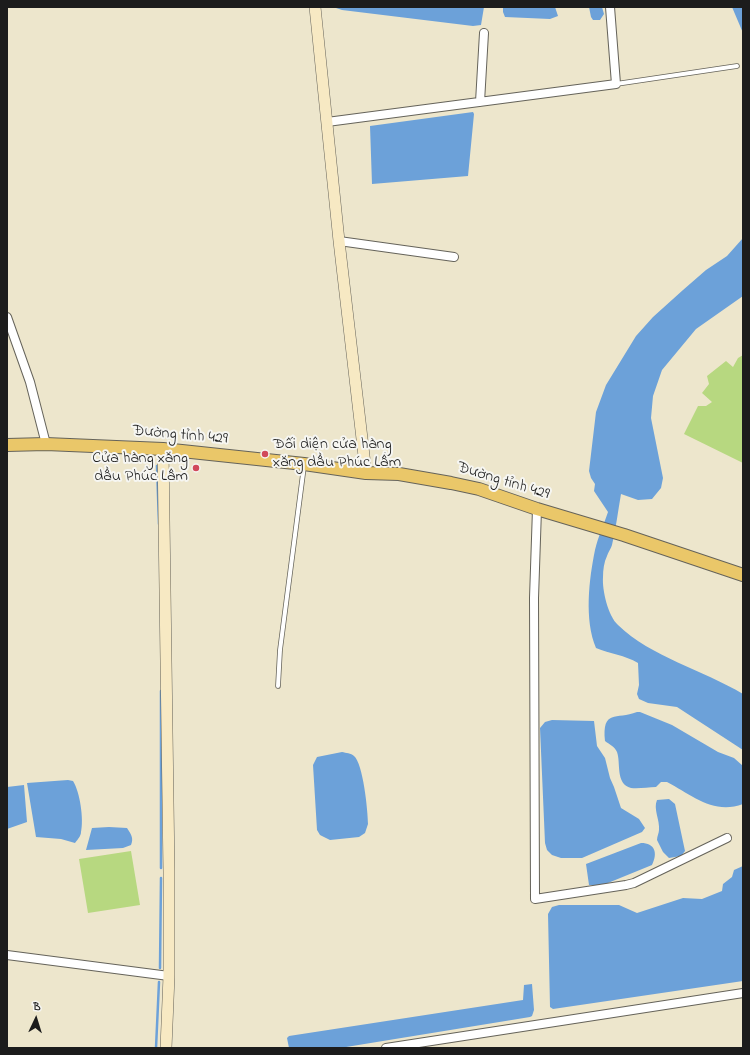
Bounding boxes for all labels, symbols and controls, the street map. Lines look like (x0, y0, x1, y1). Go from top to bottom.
street label: Đường tỉnh 429 (132, 422, 228, 450)
place label: Đối diện cửa hàng xăng dầu Phúc Lâm (273, 435, 401, 473)
place label: Cửa hàng xăng dầu Phúc Lâm (92, 449, 188, 487)
marker: Đối diện cửa hàng xăng dầu Phúc Lâm (260, 449, 270, 459)
street label: Đường tỉnh 429 (455, 459, 551, 505)
marker: Cửa hàng xăng dầu Phúc Lâm (191, 463, 201, 473)
north arrow (16, 999, 56, 1039)
text: B (33, 999, 41, 1015)

